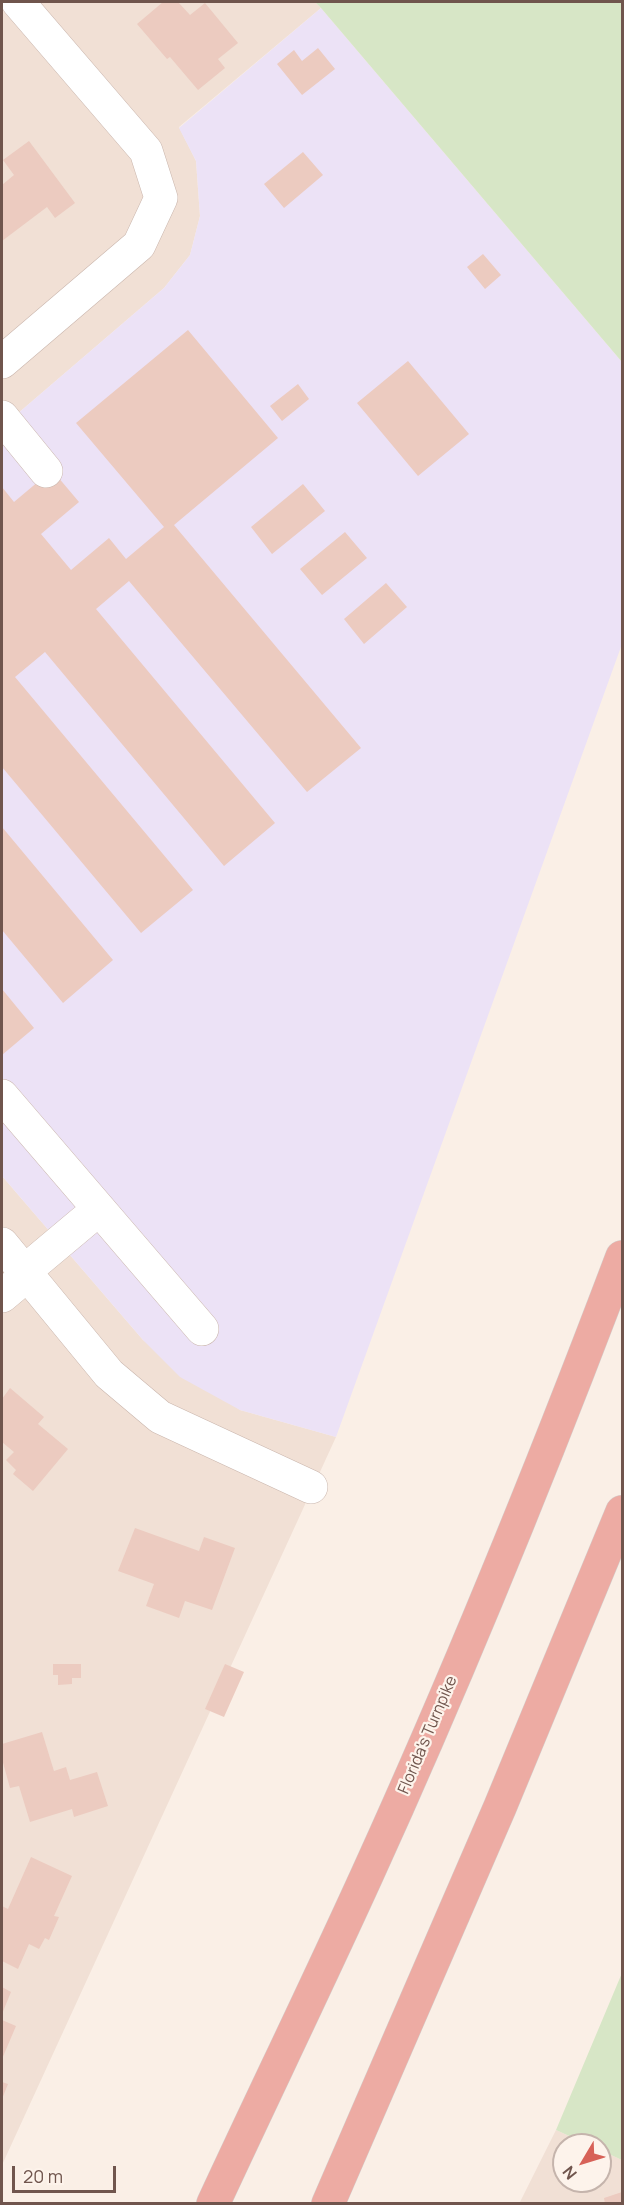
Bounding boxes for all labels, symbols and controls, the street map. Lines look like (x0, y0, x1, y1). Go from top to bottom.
street label: Florida's Turnpike (394, 1673, 462, 1797)
north arrow (552, 2133, 612, 2193)
scale bar (15, 2154, 118, 2192)
text: N (557, 2162, 582, 2184)
text: 20 m (23, 2164, 63, 2188)

